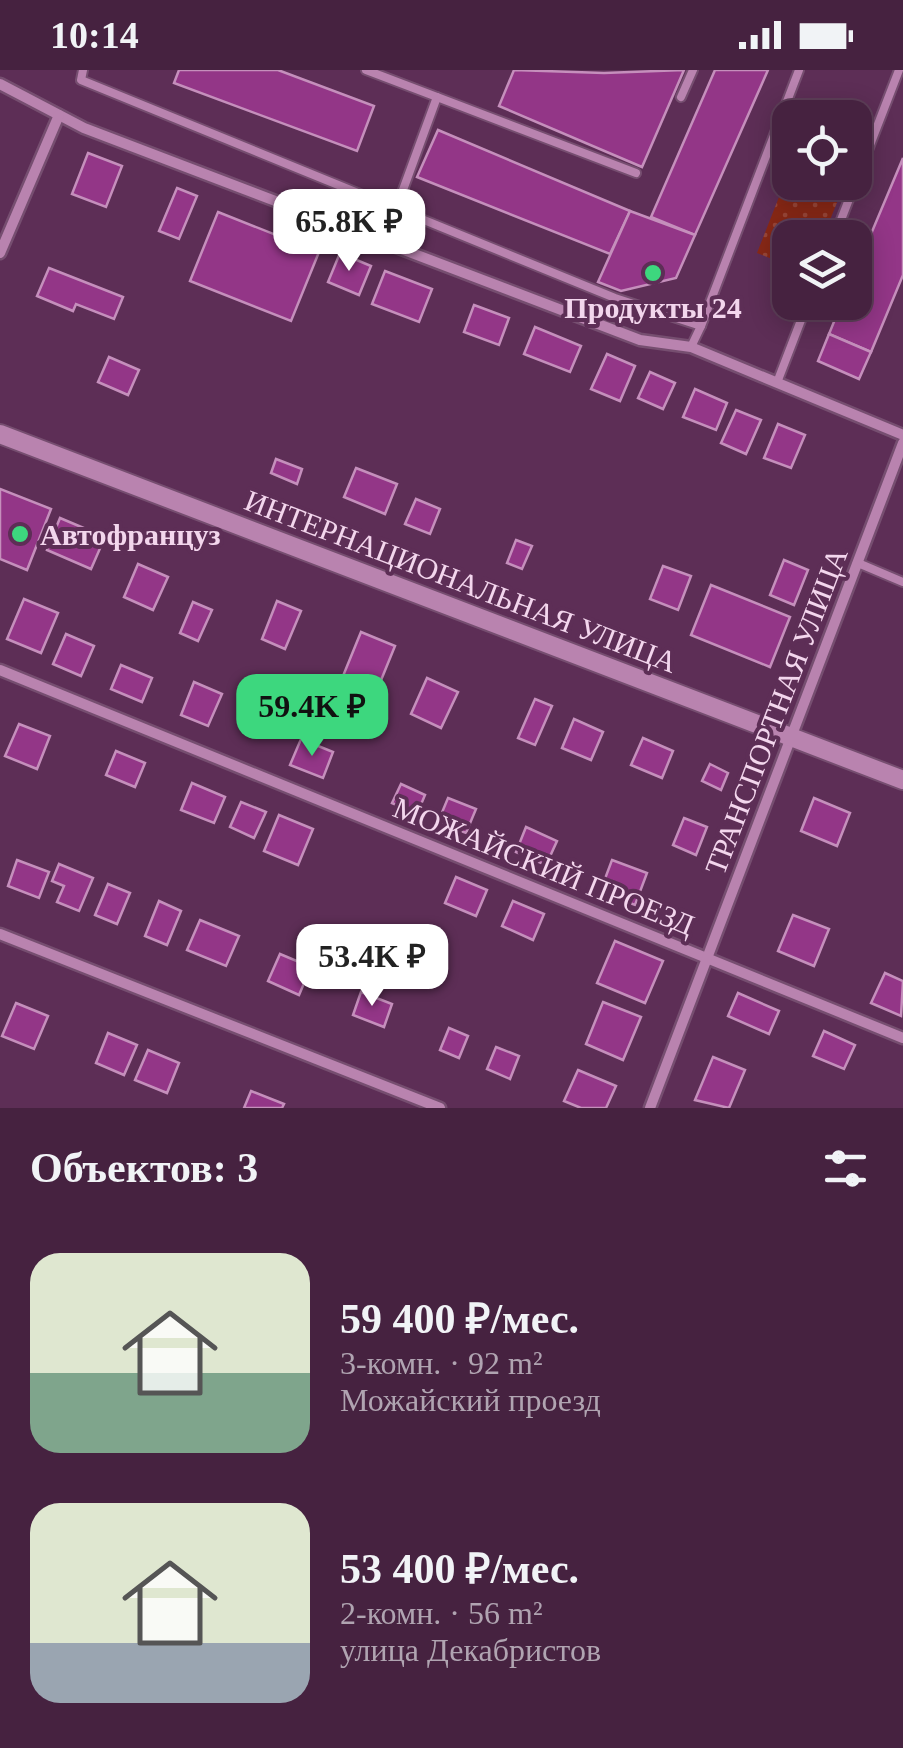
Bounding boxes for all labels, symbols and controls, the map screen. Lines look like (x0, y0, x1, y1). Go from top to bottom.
text: 10:14 (50, 14, 139, 56)
map controls (772, 100, 872, 320)
button: locate (772, 100, 872, 200)
pin: 65.8K ₽ (257, 189, 441, 274)
text: 65.8K ₽ (295, 203, 403, 239)
button: layers (772, 220, 872, 320)
marker: Продукты 24 (642, 262, 664, 284)
place label: Продукты 24 (564, 291, 742, 324)
street label: ИНТЕРНАЦИОНАЛЬНАЯ УЛИЦА (240, 483, 682, 679)
place label: Автофранцуз (40, 518, 221, 551)
marker: Автофранцуз (9, 523, 31, 545)
street label: ТРАНСПОРТНАЯ УЛИЦА (698, 543, 854, 879)
pin: 59.4K ₽ (220, 674, 404, 759)
text: 59.4K ₽ (258, 688, 366, 724)
street label: МОЖАЙСКИЙ ПРОЕЗД (389, 791, 699, 941)
pin: 53.4K ₽ (280, 924, 464, 1009)
text: 53.4K ₽ (318, 938, 426, 974)
icon: filters (818, 1141, 873, 1196)
text: Объектов: 3 (30, 1145, 258, 1191)
icon: home (110, 1293, 230, 1413)
text: 59 400 ₽/мес. (340, 1296, 579, 1342)
text: 3-комн. · 92 m² (340, 1345, 542, 1381)
text: Можайский проезд (340, 1382, 601, 1418)
icon: home (110, 1543, 230, 1663)
text: 53 400 ₽/мес. (340, 1546, 579, 1592)
text: 2-комн. · 56 m² (340, 1595, 542, 1631)
text: улица Декабристов (340, 1632, 601, 1668)

